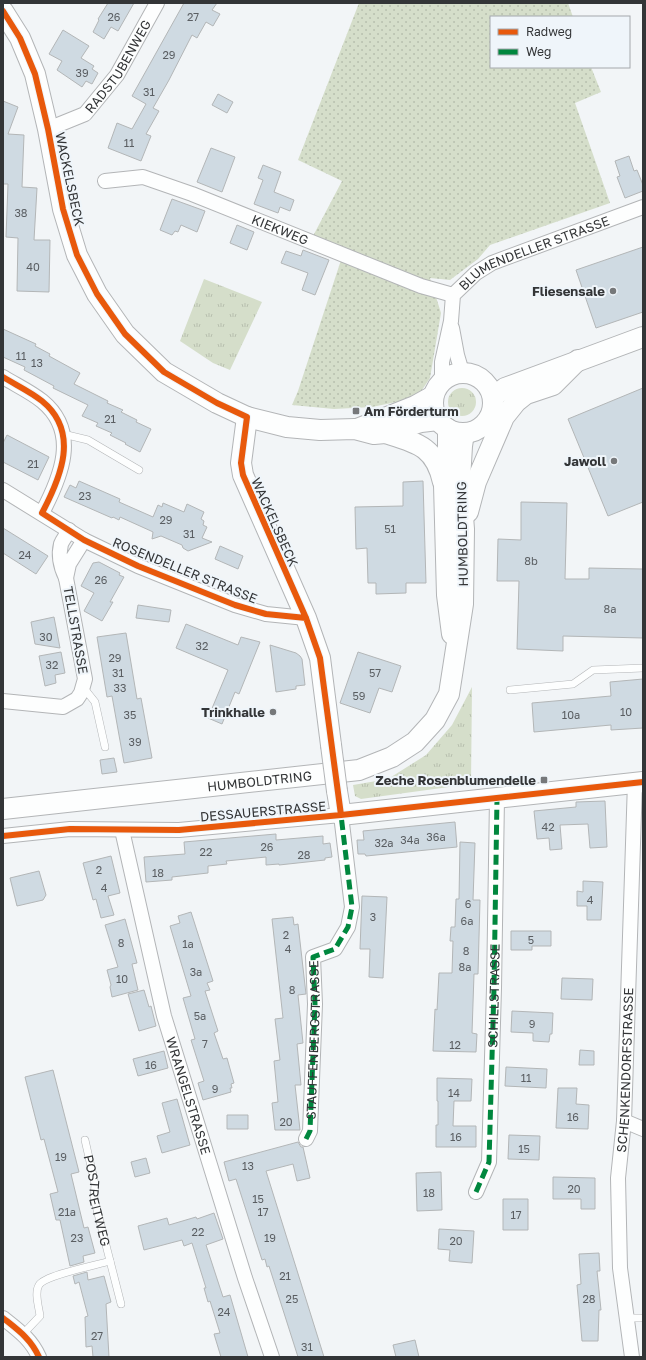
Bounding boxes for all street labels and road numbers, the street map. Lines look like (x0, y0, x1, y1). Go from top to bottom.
street label: RADSTUBENWEG (81, 17, 154, 116)
street label: WACKELSBECK (52, 131, 88, 228)
street label: KIEKWEG (249, 211, 311, 248)
street label: BLUMENDELLER STRASSE (455, 212, 612, 293)
street label: WACKELSBECK (248, 475, 302, 569)
street label: HUMBOLDTRING (453, 481, 471, 587)
street label: ROSENDELLER STRASSE (110, 534, 260, 606)
street label: TELLSTRASSE (60, 585, 92, 675)
street label: HUMBOLDTRING (206, 767, 313, 795)
street label: DESSAUERSTRASSE (199, 798, 327, 824)
street label: SCHILLSTRASSE (484, 944, 503, 1048)
street label: STAUFFENBERGSTRASSE (302, 960, 323, 1120)
street label: SCHENKENDORFSTRASSE (613, 987, 636, 1153)
street label: WRANGELSTRASSE (163, 1035, 214, 1157)
street label: POSTREITWEG (81, 1153, 114, 1248)

